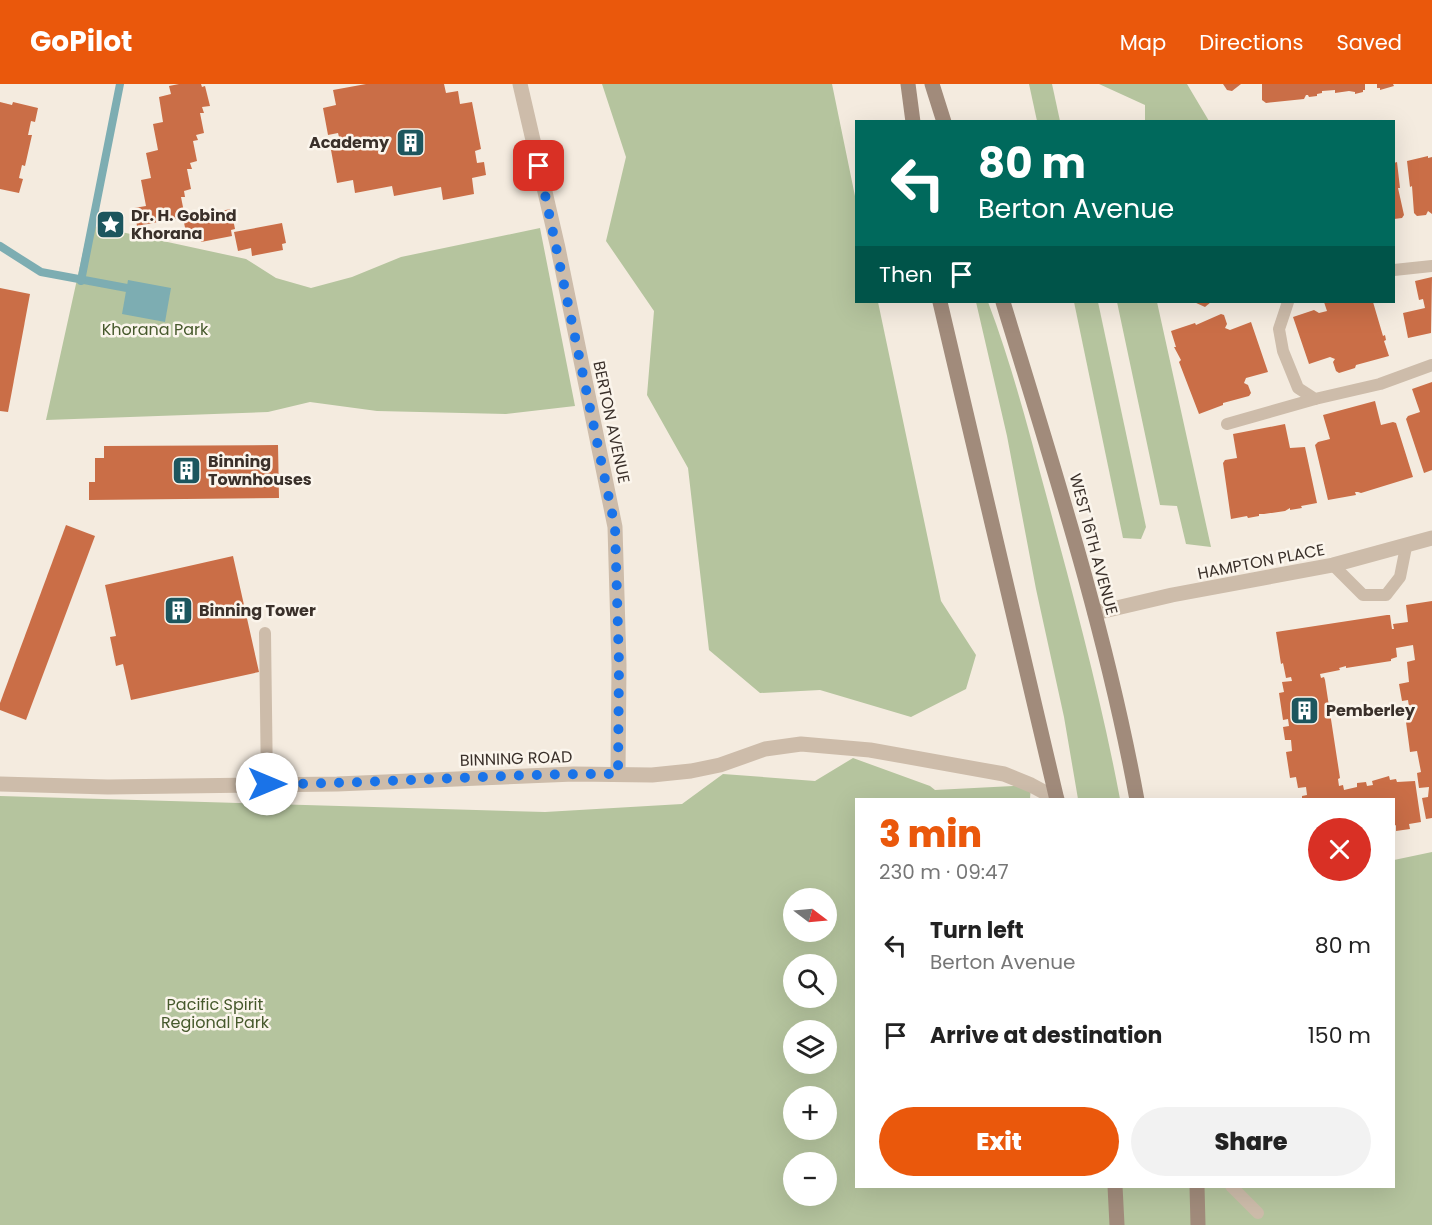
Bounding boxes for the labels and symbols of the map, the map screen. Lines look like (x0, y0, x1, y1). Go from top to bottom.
building icon: Academy (394, 126, 426, 158)
place label: Academy (309, 131, 390, 154)
pin (513, 140, 564, 191)
place label: Dr. H. Gobind Khorana (131, 204, 237, 245)
place icon: Dr. H. Gobind Khorana (94, 208, 126, 240)
park label: Khorana Park (102, 318, 209, 341)
street label: BERTON AVENUE (587, 359, 636, 485)
place label: Binning Townhouses (208, 450, 312, 491)
building icon: Binning Townhouses (171, 454, 203, 486)
street label: WEST 16TH AVENUE (1064, 471, 1123, 617)
street label: HAMPTON PLACE (1196, 538, 1327, 585)
building icon: Binning Tower (162, 594, 194, 626)
place label: Binning Tower (199, 599, 316, 622)
building icon: Pemberley (1289, 694, 1321, 726)
place label: Pemberley (1326, 699, 1416, 722)
street label: BINNING ROAD (459, 745, 573, 772)
position arrow (235, 752, 299, 816)
north arrow (783, 888, 837, 942)
park label: Pacific Spirit Regional Park (161, 993, 270, 1034)

